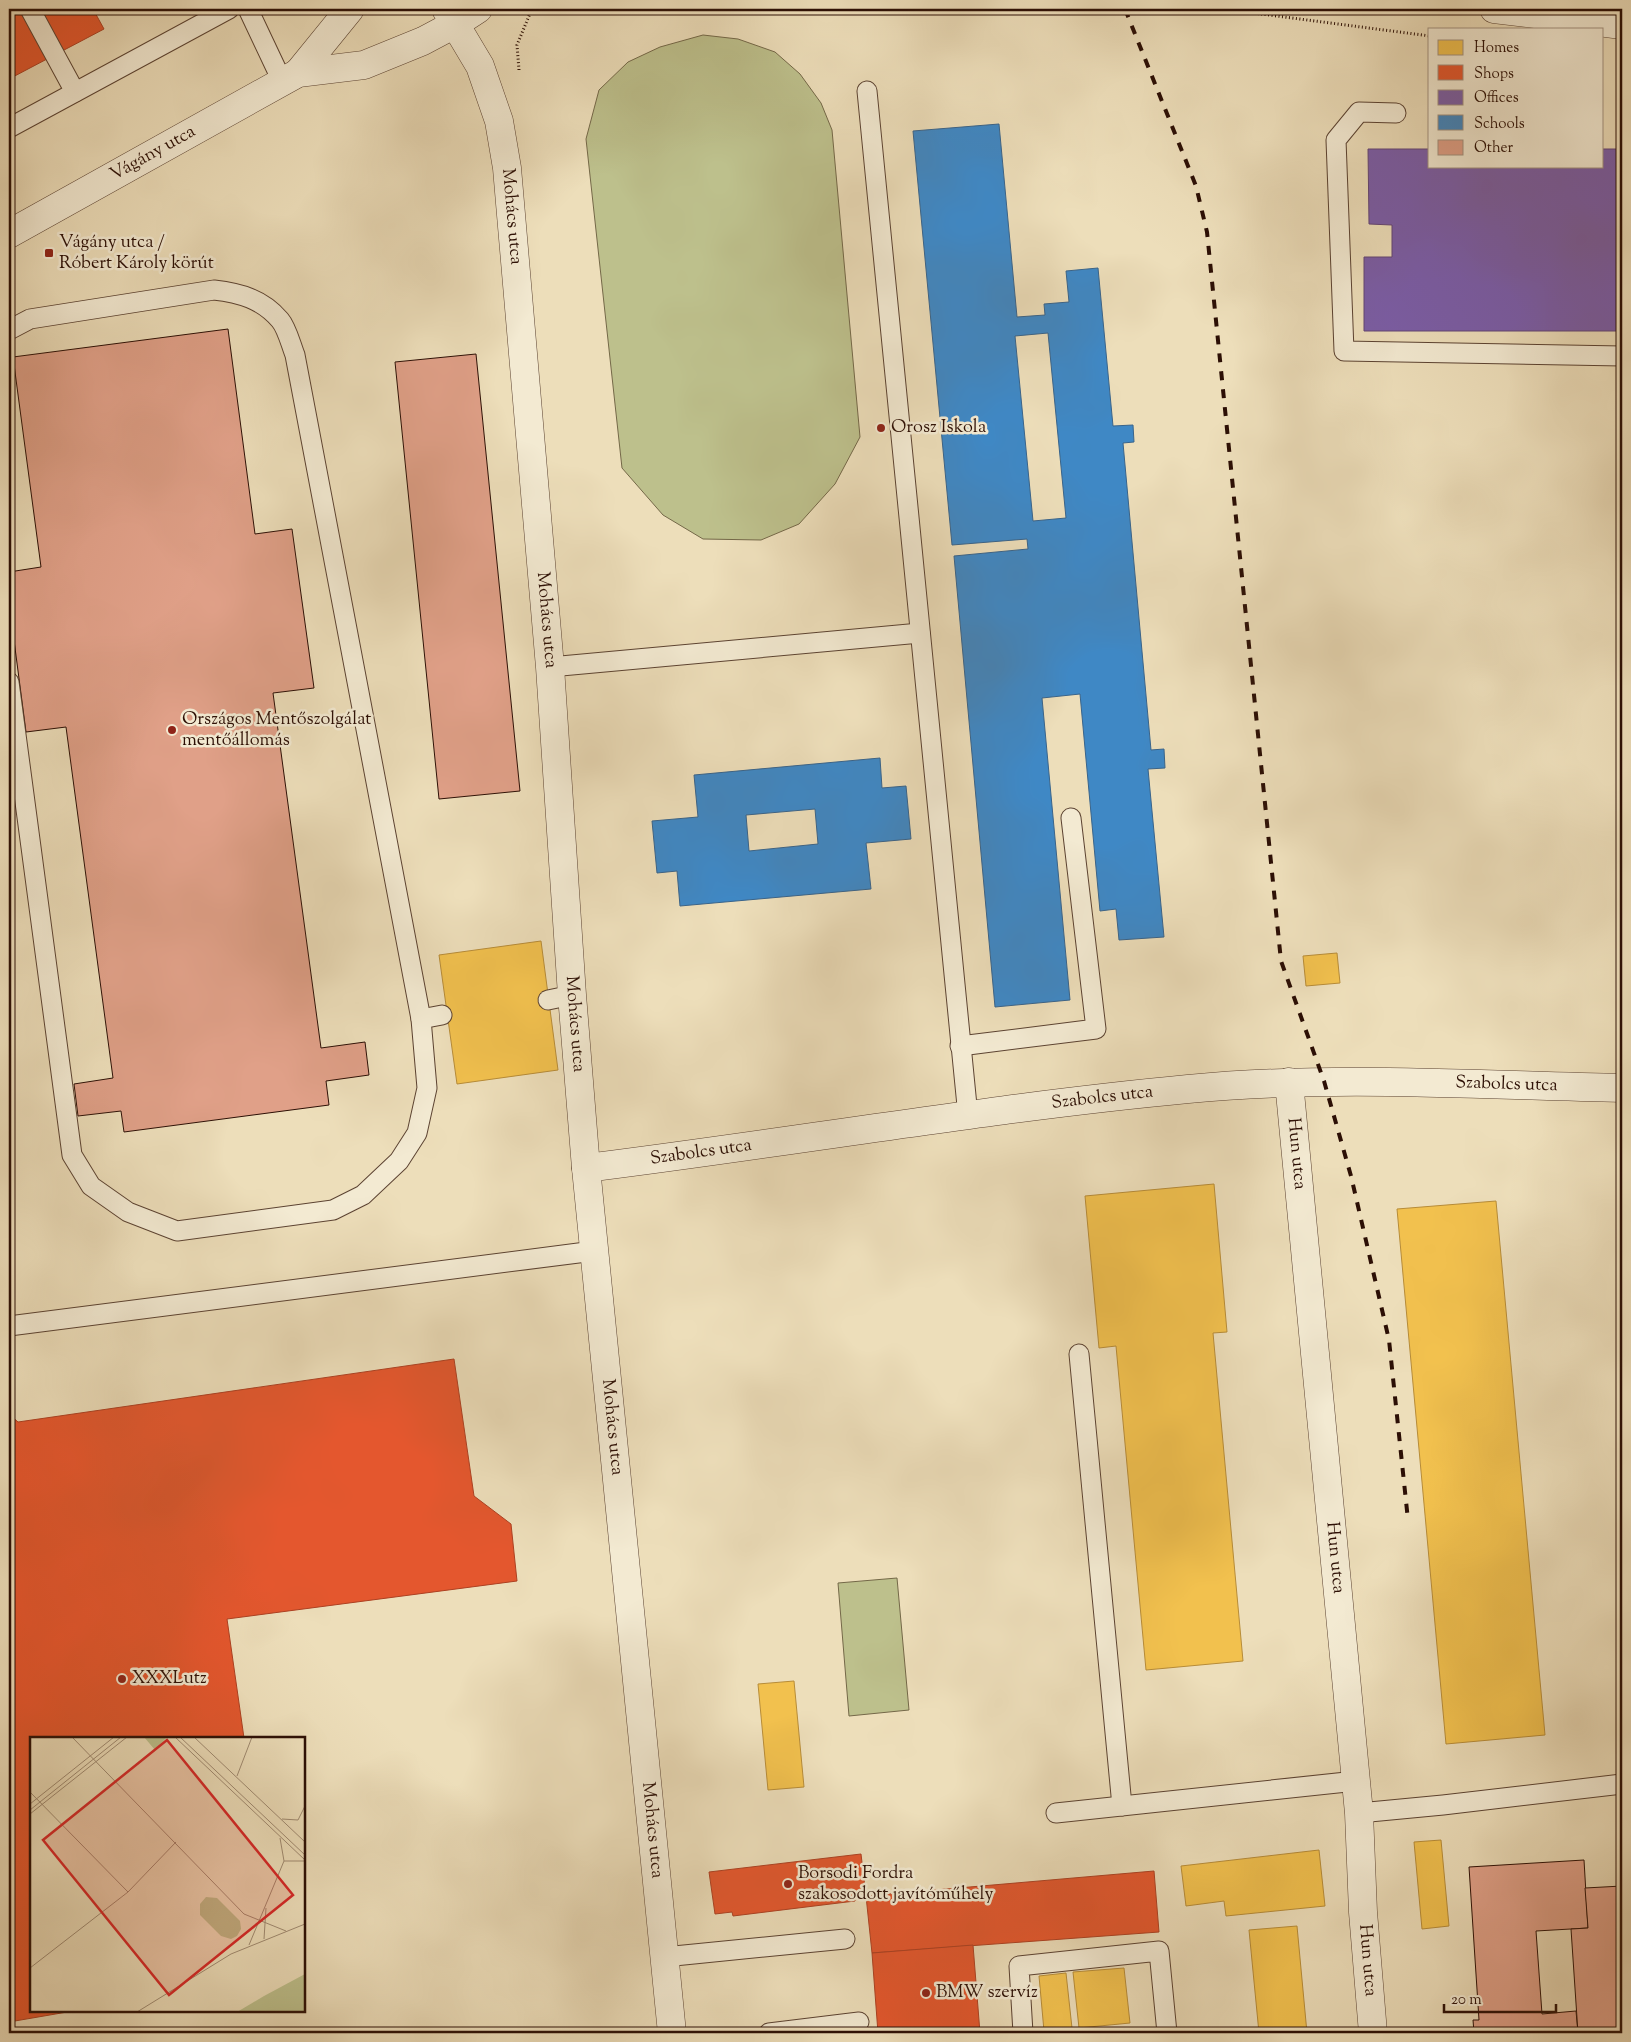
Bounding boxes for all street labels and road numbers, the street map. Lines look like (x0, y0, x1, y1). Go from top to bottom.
street label: Vágány utca (106, 119, 201, 188)
street label: Mohács utca (494, 167, 528, 266)
street label: Mohács utca (529, 571, 563, 669)
street label: Mohács utca (558, 975, 591, 1073)
street label: Szabolcs utca (1455, 1070, 1558, 1099)
street label: Szabolcs utca (1050, 1080, 1154, 1117)
street label: Hun utca (1279, 1117, 1312, 1191)
street label: Szabolcs utca (649, 1133, 753, 1173)
street label: Mohács utca (594, 1378, 630, 1477)
street label: Hun utca (1318, 1521, 1351, 1595)
street label: Mohács utca (634, 1781, 670, 1880)
street label: Hun utca (1351, 1923, 1383, 1997)

